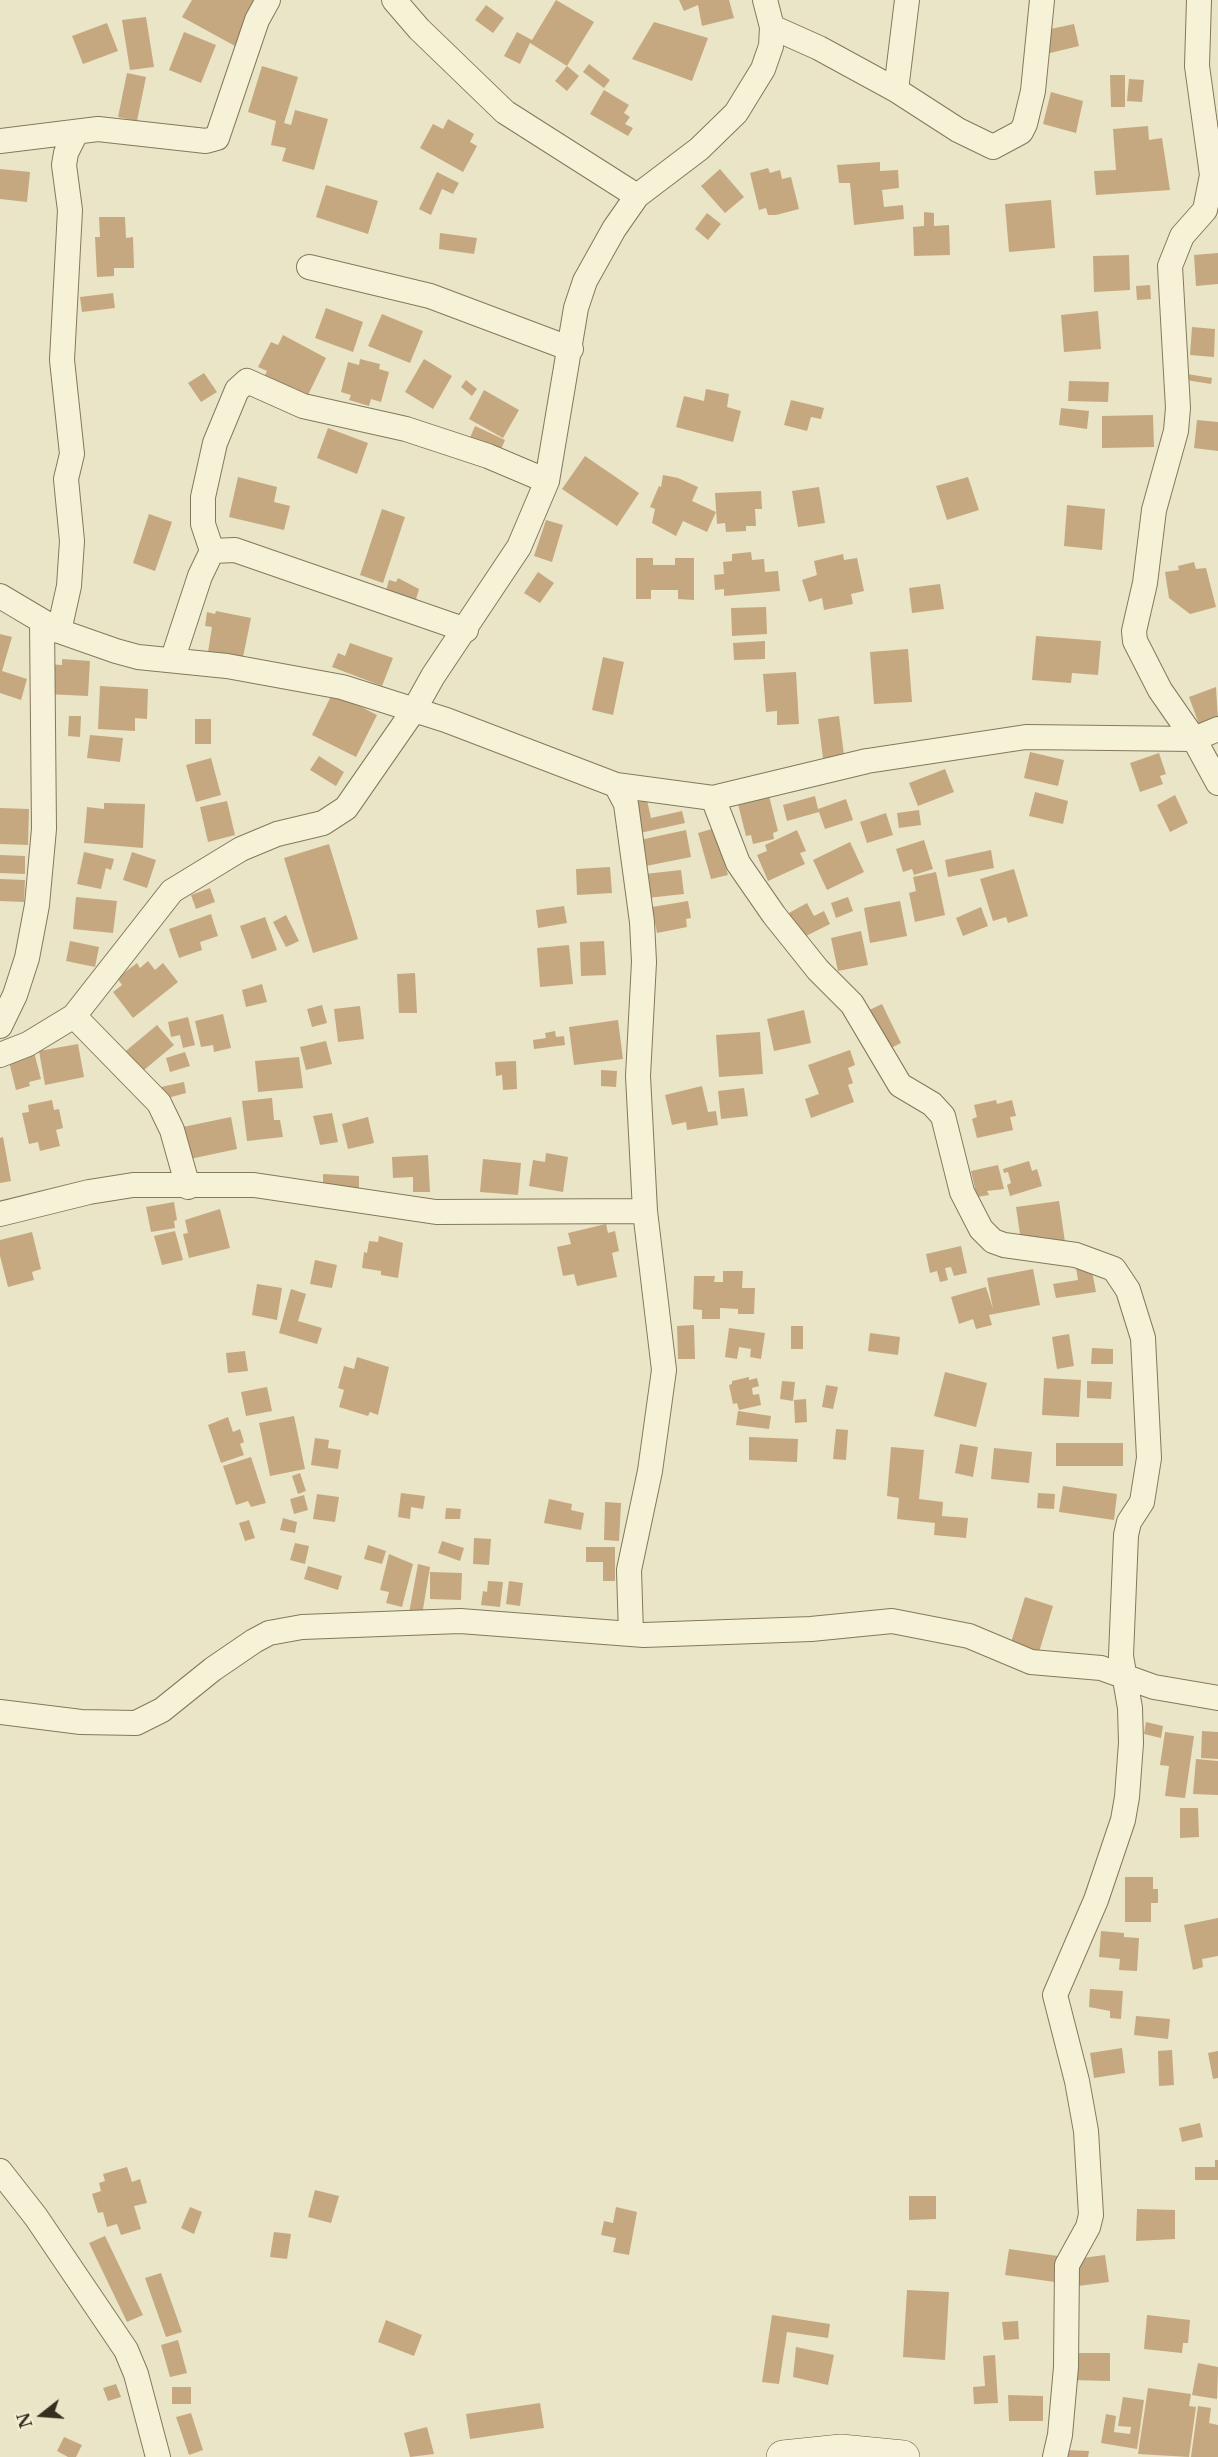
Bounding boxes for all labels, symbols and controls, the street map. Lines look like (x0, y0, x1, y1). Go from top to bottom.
north arrow (12, 2385, 72, 2445)
text: N (13, 2410, 37, 2430)

